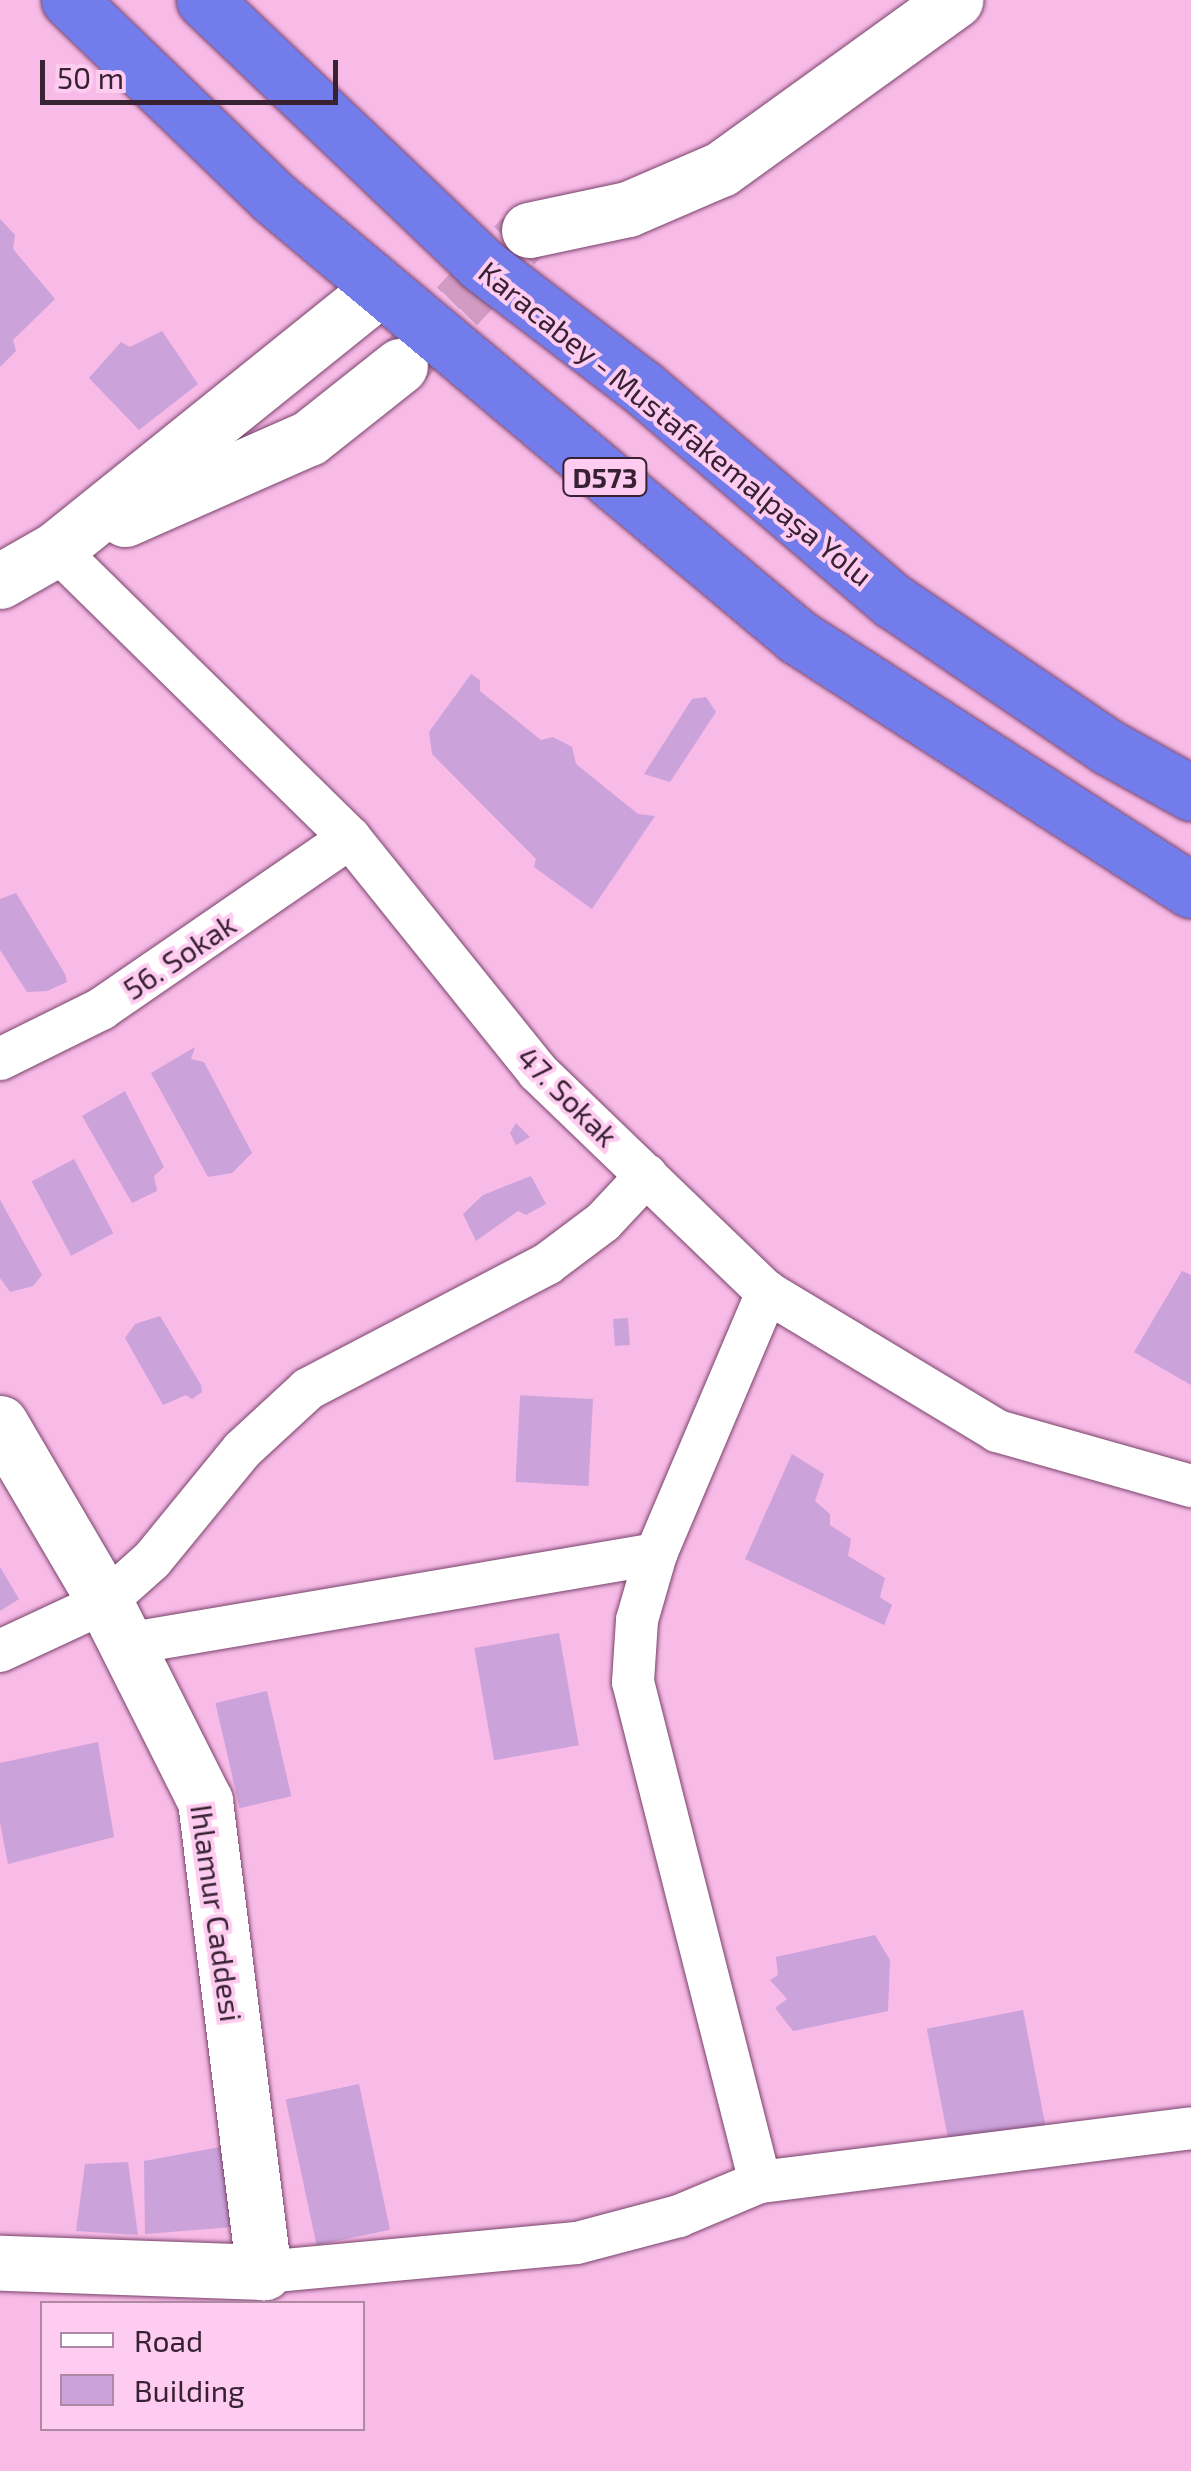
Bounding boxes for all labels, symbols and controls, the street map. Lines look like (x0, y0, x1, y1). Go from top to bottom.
scale bar (45, 40, 342, 102)
text: 50 m (57, 59, 124, 95)
street label: Karacabey - Mustafakemalpaşa Yolu (472, 253, 880, 593)
road number: D573 (560, 454, 650, 500)
street label: 56. Sokak (116, 905, 242, 1007)
street label: 47. Sokak (510, 1038, 626, 1154)
street label: Ihlamur Caddesi (184, 1802, 250, 2024)
legend (40, 2301, 365, 2431)
text: Road (134, 2322, 203, 2358)
text: Building (134, 2372, 245, 2408)

